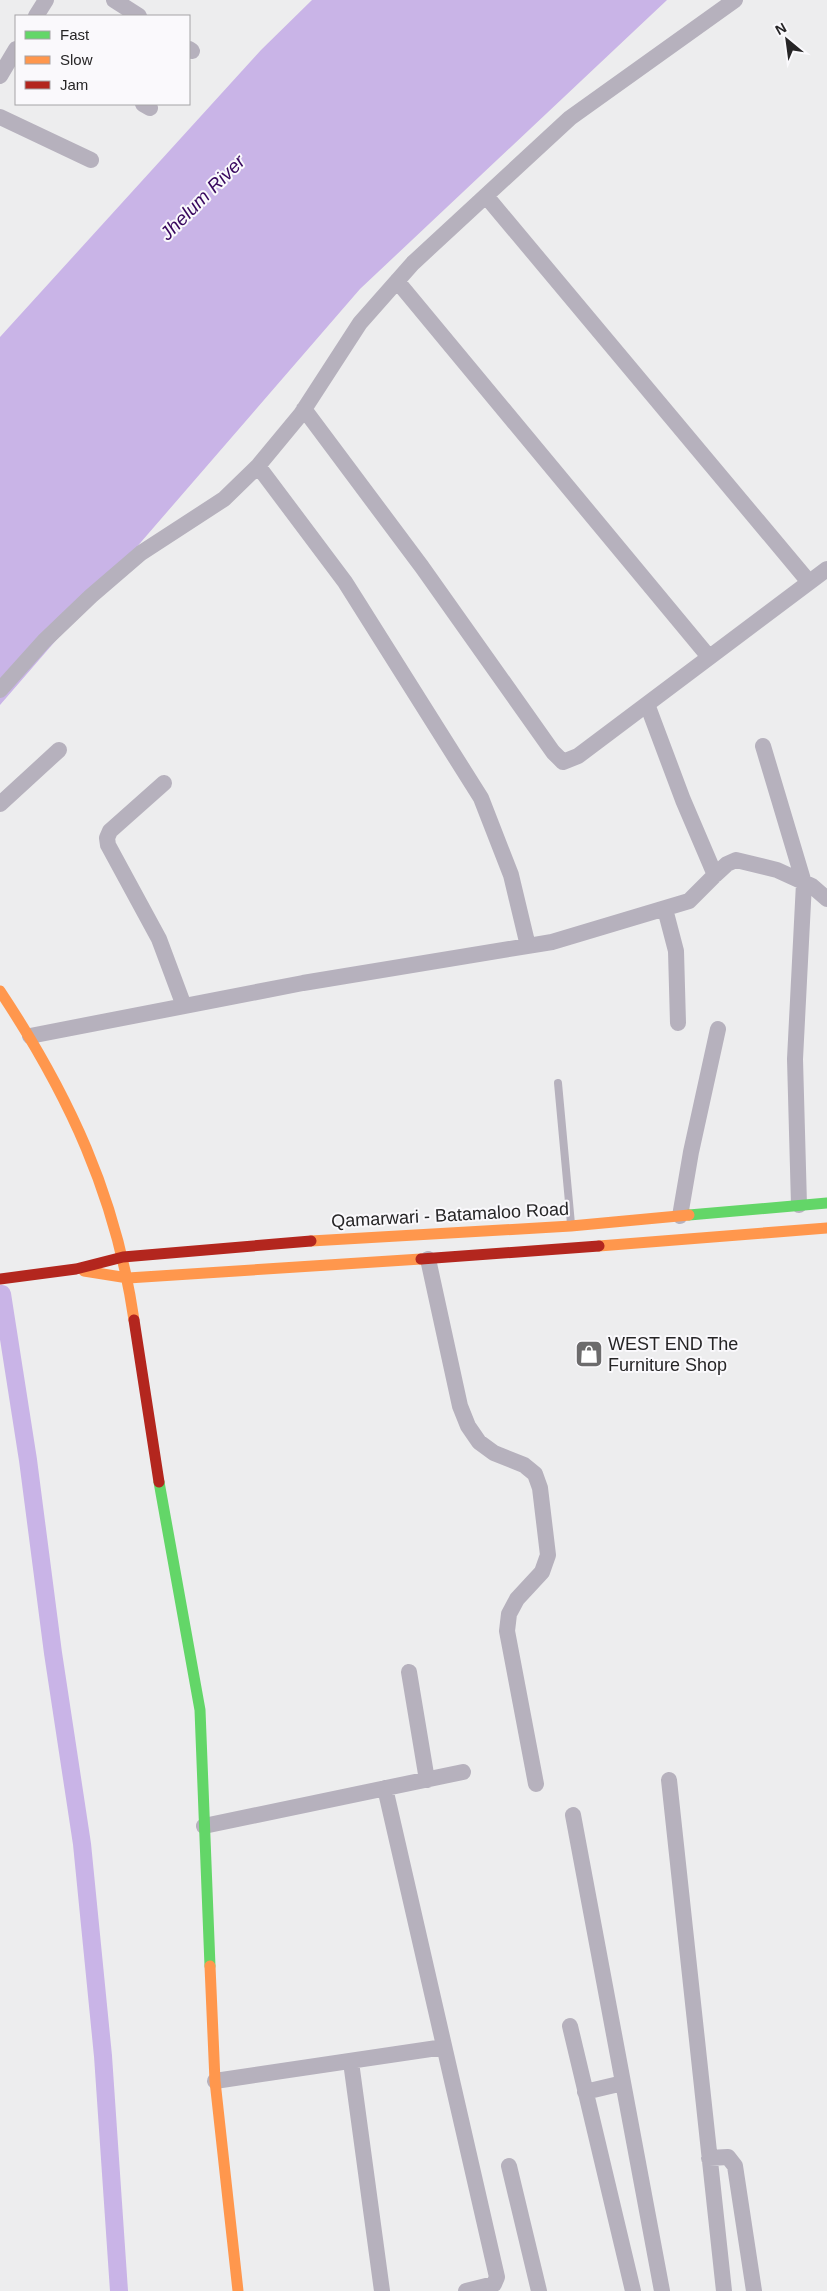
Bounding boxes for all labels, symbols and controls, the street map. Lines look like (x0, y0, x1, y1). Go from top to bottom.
legend (15, 15, 190, 105)
north arrow (762, 15, 812, 65)
text: N (772, 19, 789, 38)
text: Fast (60, 26, 90, 43)
text: Slow (60, 51, 93, 68)
text: Jam (60, 76, 88, 93)
water label: Jhelum River (155, 150, 249, 245)
street label: Qamarwari - Batamaloo Road (331, 1199, 569, 1231)
place label: WEST END The Furniture Shop (608, 1334, 738, 1375)
shop icon: WEST END The Furniture Shop (574, 1339, 604, 1369)

